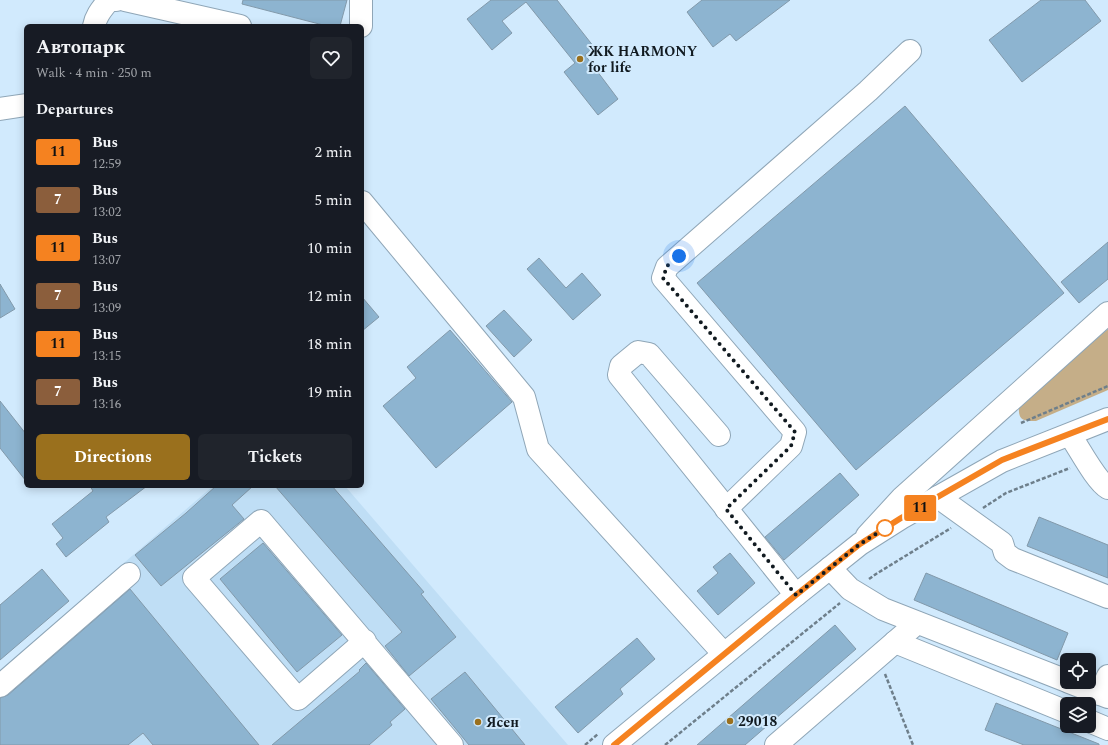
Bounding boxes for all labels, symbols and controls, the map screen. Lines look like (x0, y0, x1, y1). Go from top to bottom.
text: Автопарк (36, 33, 125, 62)
button: heart (310, 37, 352, 79)
place label: ЖК HARMONY for life (588, 41, 698, 78)
marker: ЖК HARMONY for life (575, 54, 585, 64)
text: Walk · 4 min · 250 m (36, 63, 152, 83)
text: Departures (36, 98, 114, 121)
text: Bus (92, 131, 118, 154)
text: 11 (50, 141, 66, 162)
text: 2 min (314, 141, 352, 164)
text: 12:59 (92, 154, 121, 174)
text: Bus (92, 179, 118, 202)
text: 7 (54, 189, 62, 210)
text: 5 min (314, 189, 352, 212)
text: 13:02 (92, 202, 121, 222)
text: Bus (92, 227, 118, 250)
text: 11 (50, 237, 66, 258)
text: 10 min (307, 237, 352, 260)
your location (669, 246, 689, 266)
text: 13:07 (92, 250, 121, 270)
text: Bus (92, 275, 118, 298)
text: 7 (54, 285, 62, 306)
text: 12 min (307, 285, 352, 308)
text: 13:09 (92, 298, 121, 318)
text: Bus (92, 323, 118, 346)
text: 11 (50, 333, 66, 354)
text: 18 min (307, 333, 352, 356)
text: 13:15 (92, 346, 121, 366)
text: Bus (92, 371, 118, 394)
text: 7 (54, 381, 62, 402)
text: 19 min (307, 381, 352, 404)
text: 13:16 (92, 394, 121, 414)
button: Directions (36, 434, 190, 480)
button: Tickets (198, 434, 352, 480)
line badge: 11 (902, 495, 938, 521)
text: 11 (912, 497, 928, 518)
unlabelled marker (876, 519, 894, 537)
map controls (1060, 653, 1096, 733)
button: locate (1060, 653, 1096, 689)
button: layers (1060, 697, 1096, 733)
place label: 29018 (738, 711, 777, 732)
place label: Ясен (486, 712, 519, 733)
marker: 29018 (725, 716, 735, 726)
marker: Ясен (473, 717, 483, 727)

